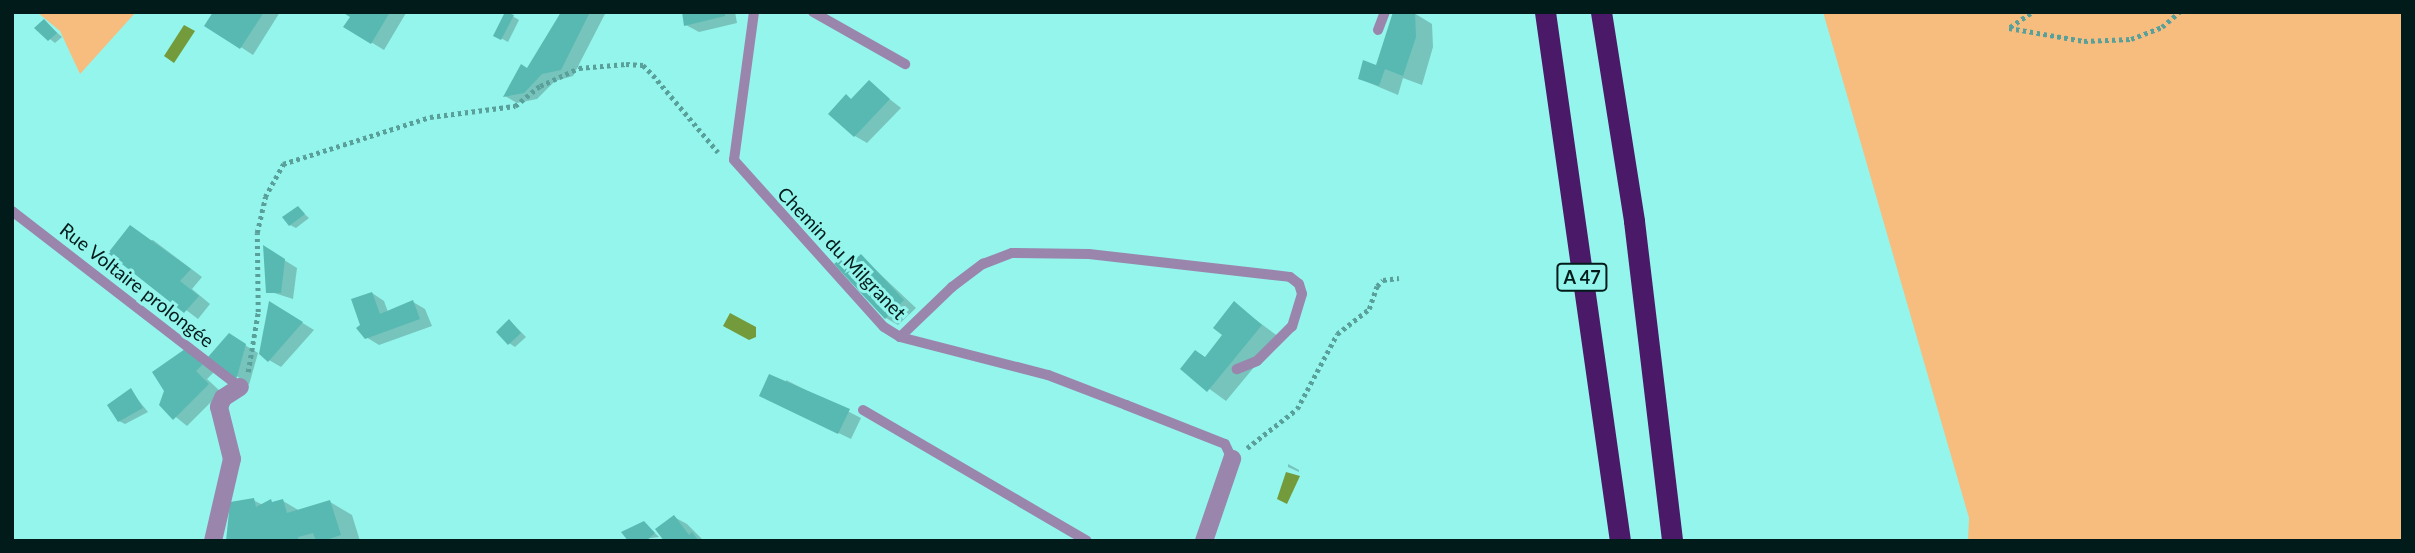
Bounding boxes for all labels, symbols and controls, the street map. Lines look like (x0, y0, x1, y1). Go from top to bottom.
street label: Chemin du Milgranet (773, 182, 911, 324)
street label: Rue Voltaire prolongée (55, 218, 219, 352)
road number: A 47 (1556, 262, 1608, 292)

